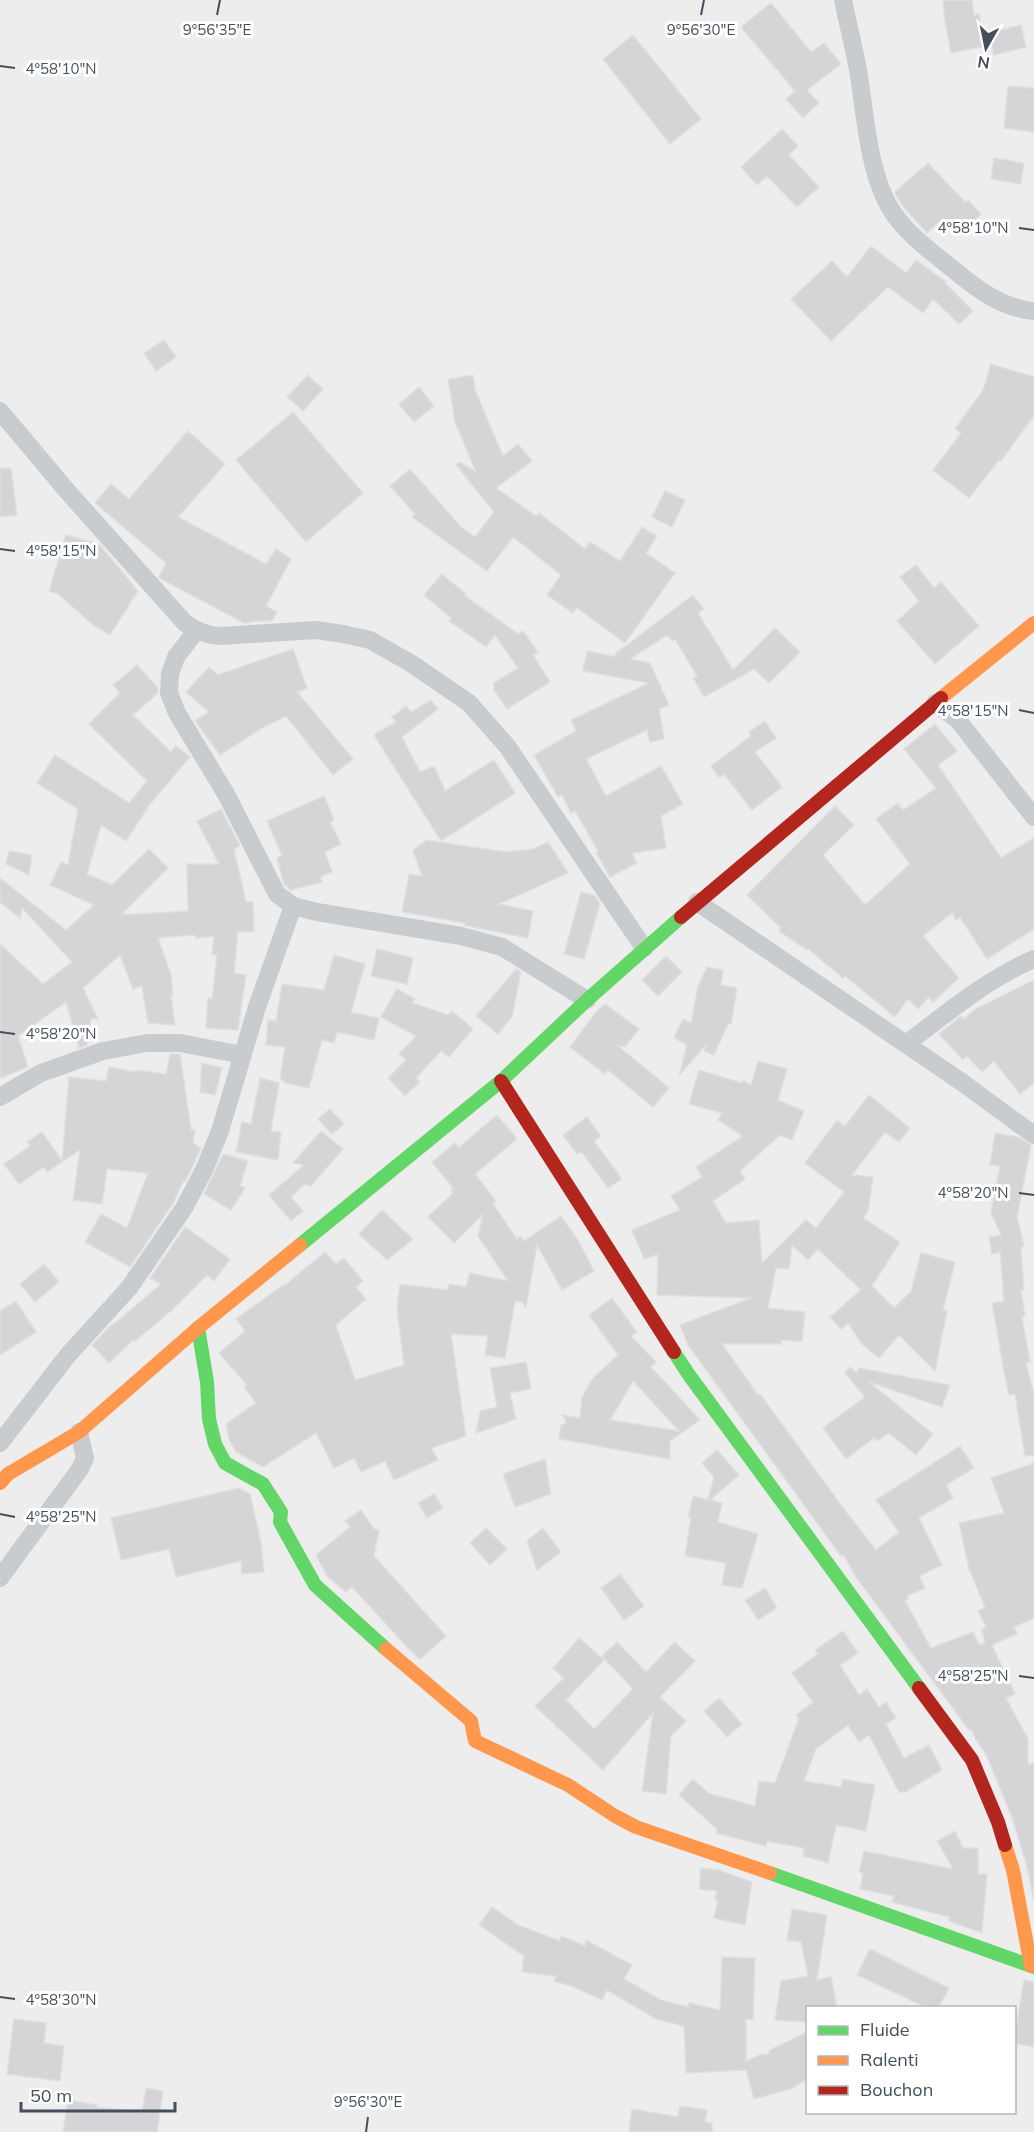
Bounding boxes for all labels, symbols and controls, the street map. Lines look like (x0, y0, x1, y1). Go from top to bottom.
north arrow (956, 18, 1016, 78)
text: 9°56'35"E (183, 20, 251, 39)
text: 9°56'30"E (667, 20, 735, 39)
text: N (976, 52, 991, 74)
text: 4°58'10"N (26, 59, 96, 78)
text: 4°58'10"N (938, 218, 1008, 237)
text: 4°58'15"N (26, 541, 96, 560)
text: 4°58'15"N (938, 701, 1008, 720)
text: 4°58'20"N (26, 1024, 96, 1043)
text: 4°58'20"N (938, 1183, 1008, 1202)
text: 4°58'25"N (26, 1507, 96, 1526)
text: 4°58'25"N (938, 1666, 1008, 1685)
text: 4°58'30"N (26, 1990, 96, 2009)
legend (806, 2006, 1016, 2114)
text: Fluide (860, 2018, 910, 2041)
text: Ralenti (860, 2048, 918, 2071)
scale bar (21, 2075, 176, 2113)
text: Bouchon (860, 2078, 933, 2101)
text: 50 m (30, 2084, 72, 2107)
text: 9°56'30"E (334, 2092, 402, 2111)

